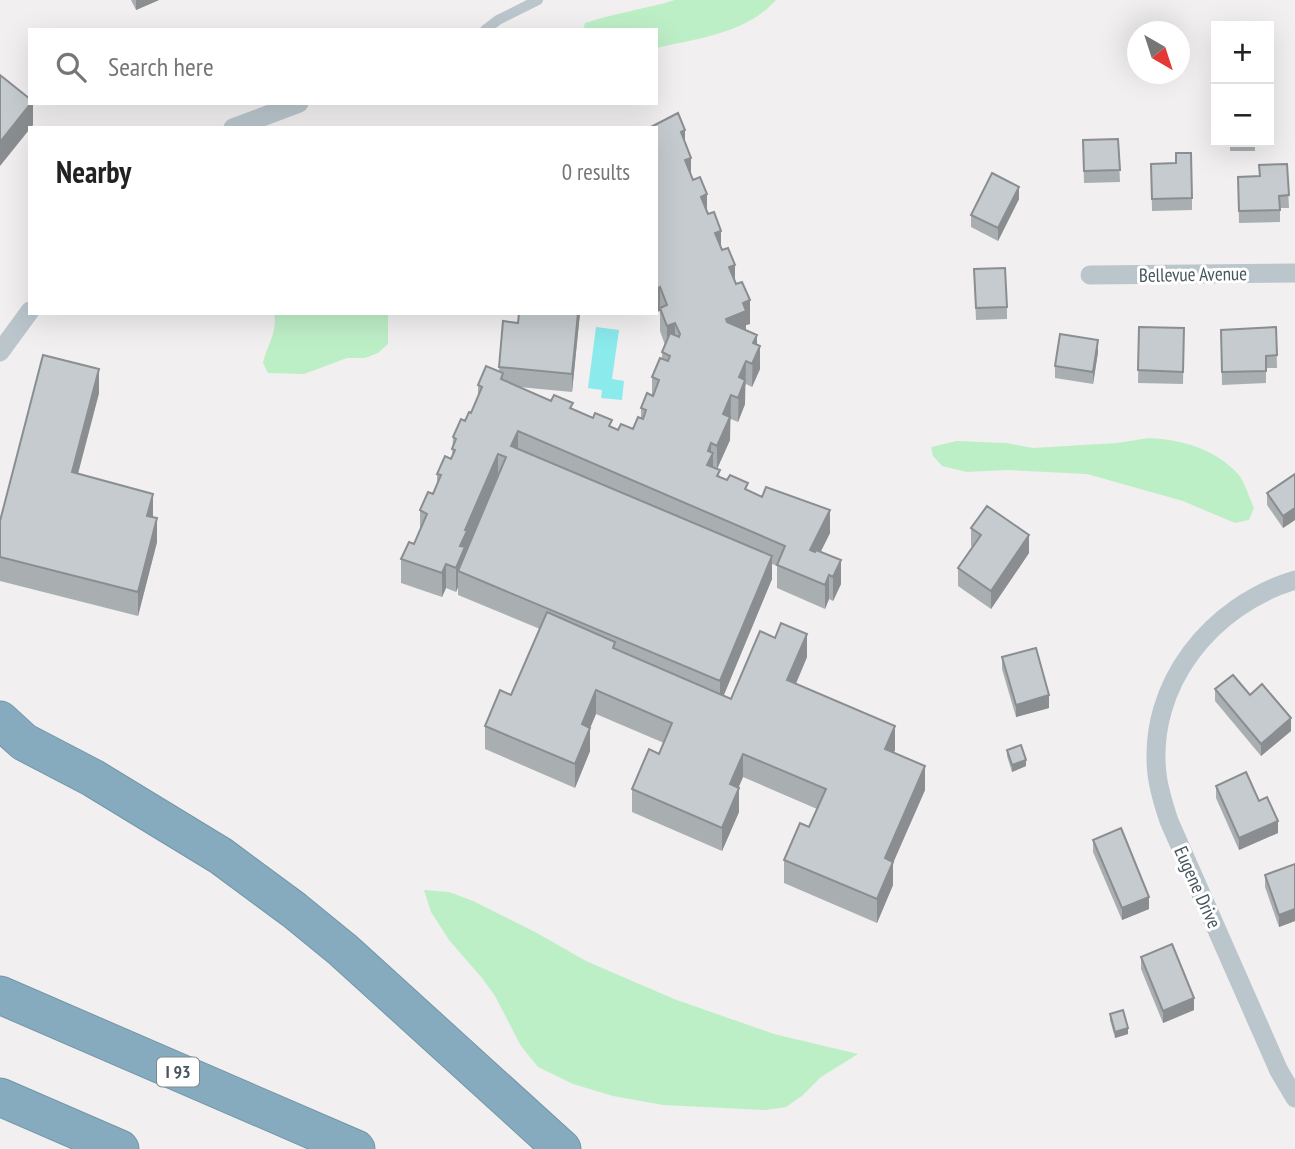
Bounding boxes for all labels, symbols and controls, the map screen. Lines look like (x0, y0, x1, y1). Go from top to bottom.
north arrow (1127, 21, 1190, 84)
map controls (1211, 21, 1274, 147)
button: + (1211, 21, 1274, 84)
search box (28, 28, 658, 105)
icon: search (52, 48, 90, 86)
text: Search here (108, 50, 214, 83)
button: − (1211, 84, 1274, 147)
text: Nearby (56, 152, 131, 191)
text: 0 results (562, 157, 630, 186)
street label: Bellevue Avenue (1139, 261, 1247, 287)
street label: Eugene Drive (1169, 842, 1227, 932)
road number: I 93 (157, 1058, 199, 1086)

